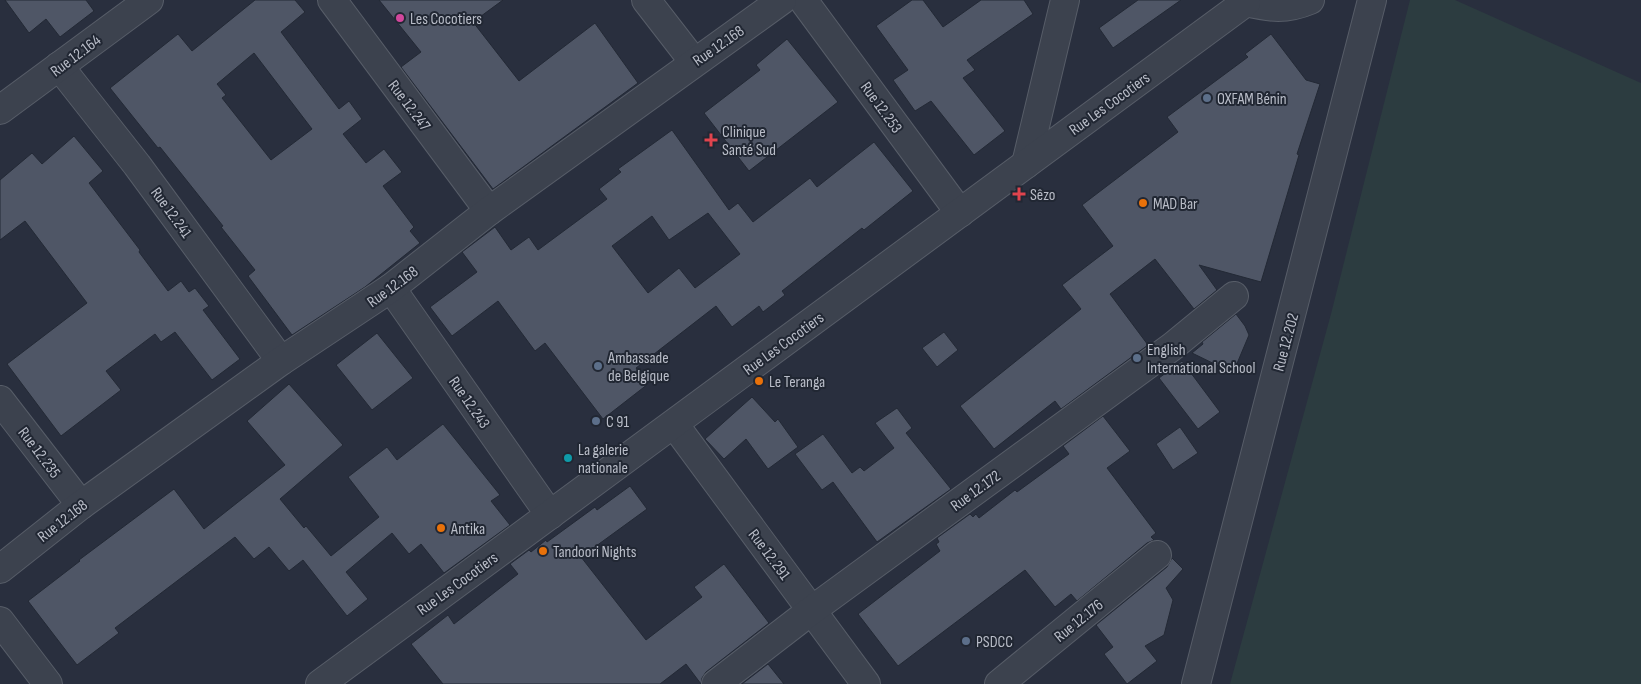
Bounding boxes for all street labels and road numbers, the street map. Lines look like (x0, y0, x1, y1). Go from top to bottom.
street label: Rue 12.168 (690, 22, 748, 71)
street label: Rue 12.164 (47, 31, 105, 81)
street label: Rue Les Cocotiers (1066, 68, 1154, 140)
street label: Rue 12.247 (384, 77, 434, 135)
street label: Rue 12.253 (856, 79, 906, 137)
street label: Rue 12.241 (146, 184, 196, 242)
street label: Rue 12.168 (364, 262, 422, 312)
street label: Rue Les Cocotiers (740, 308, 828, 380)
street label: Rue 12.202 (1270, 311, 1303, 373)
street label: Rue 12.243 (444, 373, 493, 432)
street label: Rue 12.235 (14, 424, 64, 482)
street label: Rue 12.172 (947, 467, 1005, 516)
street label: Rue 12.168 (34, 496, 92, 547)
street label: Rue 12.291 (744, 526, 794, 584)
street label: Rue Les Cocotiers (414, 548, 502, 620)
street label: Rue 12.176 (1051, 596, 1107, 647)

